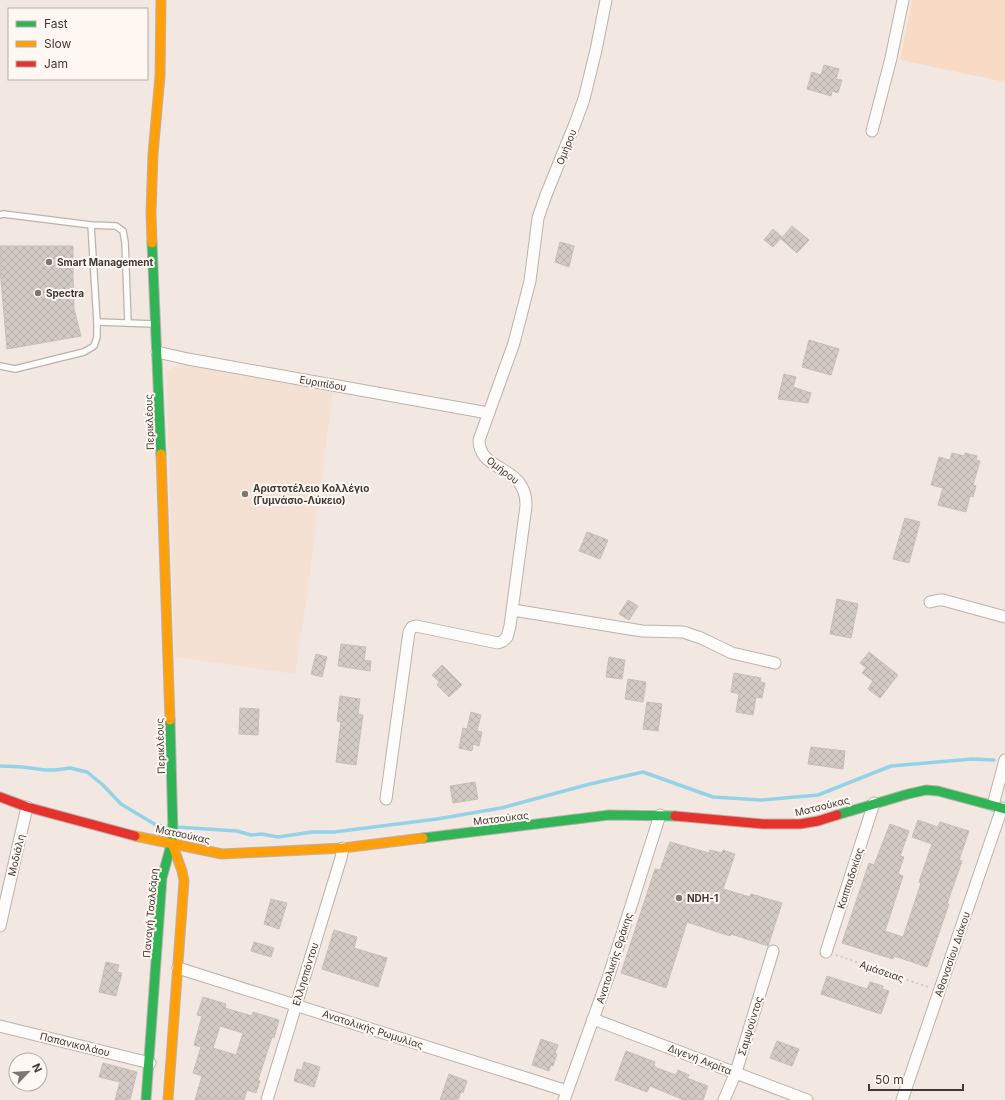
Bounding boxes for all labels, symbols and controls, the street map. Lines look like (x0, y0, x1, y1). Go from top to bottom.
legend (8, 8, 148, 80)
text: Fast (44, 16, 68, 31)
text: Slow (44, 36, 72, 51)
text: Jam (44, 56, 68, 71)
street label: Ομήρου (553, 127, 580, 167)
place label: Smart Management (57, 256, 154, 269)
marker: Smart Management (44, 257, 54, 267)
place label: Spectra (46, 287, 84, 299)
marker: Spectra (33, 288, 43, 298)
street label: Ευριπίδου (299, 373, 347, 393)
street label: Περικλέους (142, 394, 156, 450)
street label: Ομήρου (484, 454, 522, 487)
place label: Αριστοτέλειο Κολλέγιο (Γυμνάσιο-Λύκειο) (253, 482, 369, 507)
marker: Αριστοτέλειο Κολλέγιο (Γυμνάσιο-Λύκειο) (240, 489, 250, 499)
street label: Περικλέους (153, 718, 167, 774)
street label: Ματσούκας (794, 793, 851, 819)
street label: Ματσούκας (473, 809, 530, 827)
street label: Ματσούκας (154, 822, 212, 846)
street label: Μοδιάλη (5, 833, 28, 877)
street label: Καππαδοκίας (834, 846, 866, 910)
street label: Παναγή Τσαλδάρη (140, 868, 161, 958)
place label: NDH-1 (687, 892, 718, 904)
marker: NDH-1 (674, 893, 684, 903)
street label: Αθανασίου Διάκου (932, 910, 972, 998)
street label: Ανατολικής Θράκης (594, 911, 635, 1005)
street label: Ελλησπόντου (290, 941, 321, 1007)
street label: Αμάσειας (858, 958, 906, 984)
street label: Σαμψούντος (735, 995, 765, 1057)
street label: Ανατολικής Ρωμυλίας (321, 1007, 425, 1052)
street label: Παπανικολάου (39, 1030, 111, 1058)
street label: Διγενή Ακρίτα (666, 1041, 734, 1078)
north arrow (8, 1052, 48, 1092)
text: N (29, 1061, 45, 1075)
scale bar (869, 1066, 963, 1092)
text: 50 m (875, 1072, 904, 1087)

